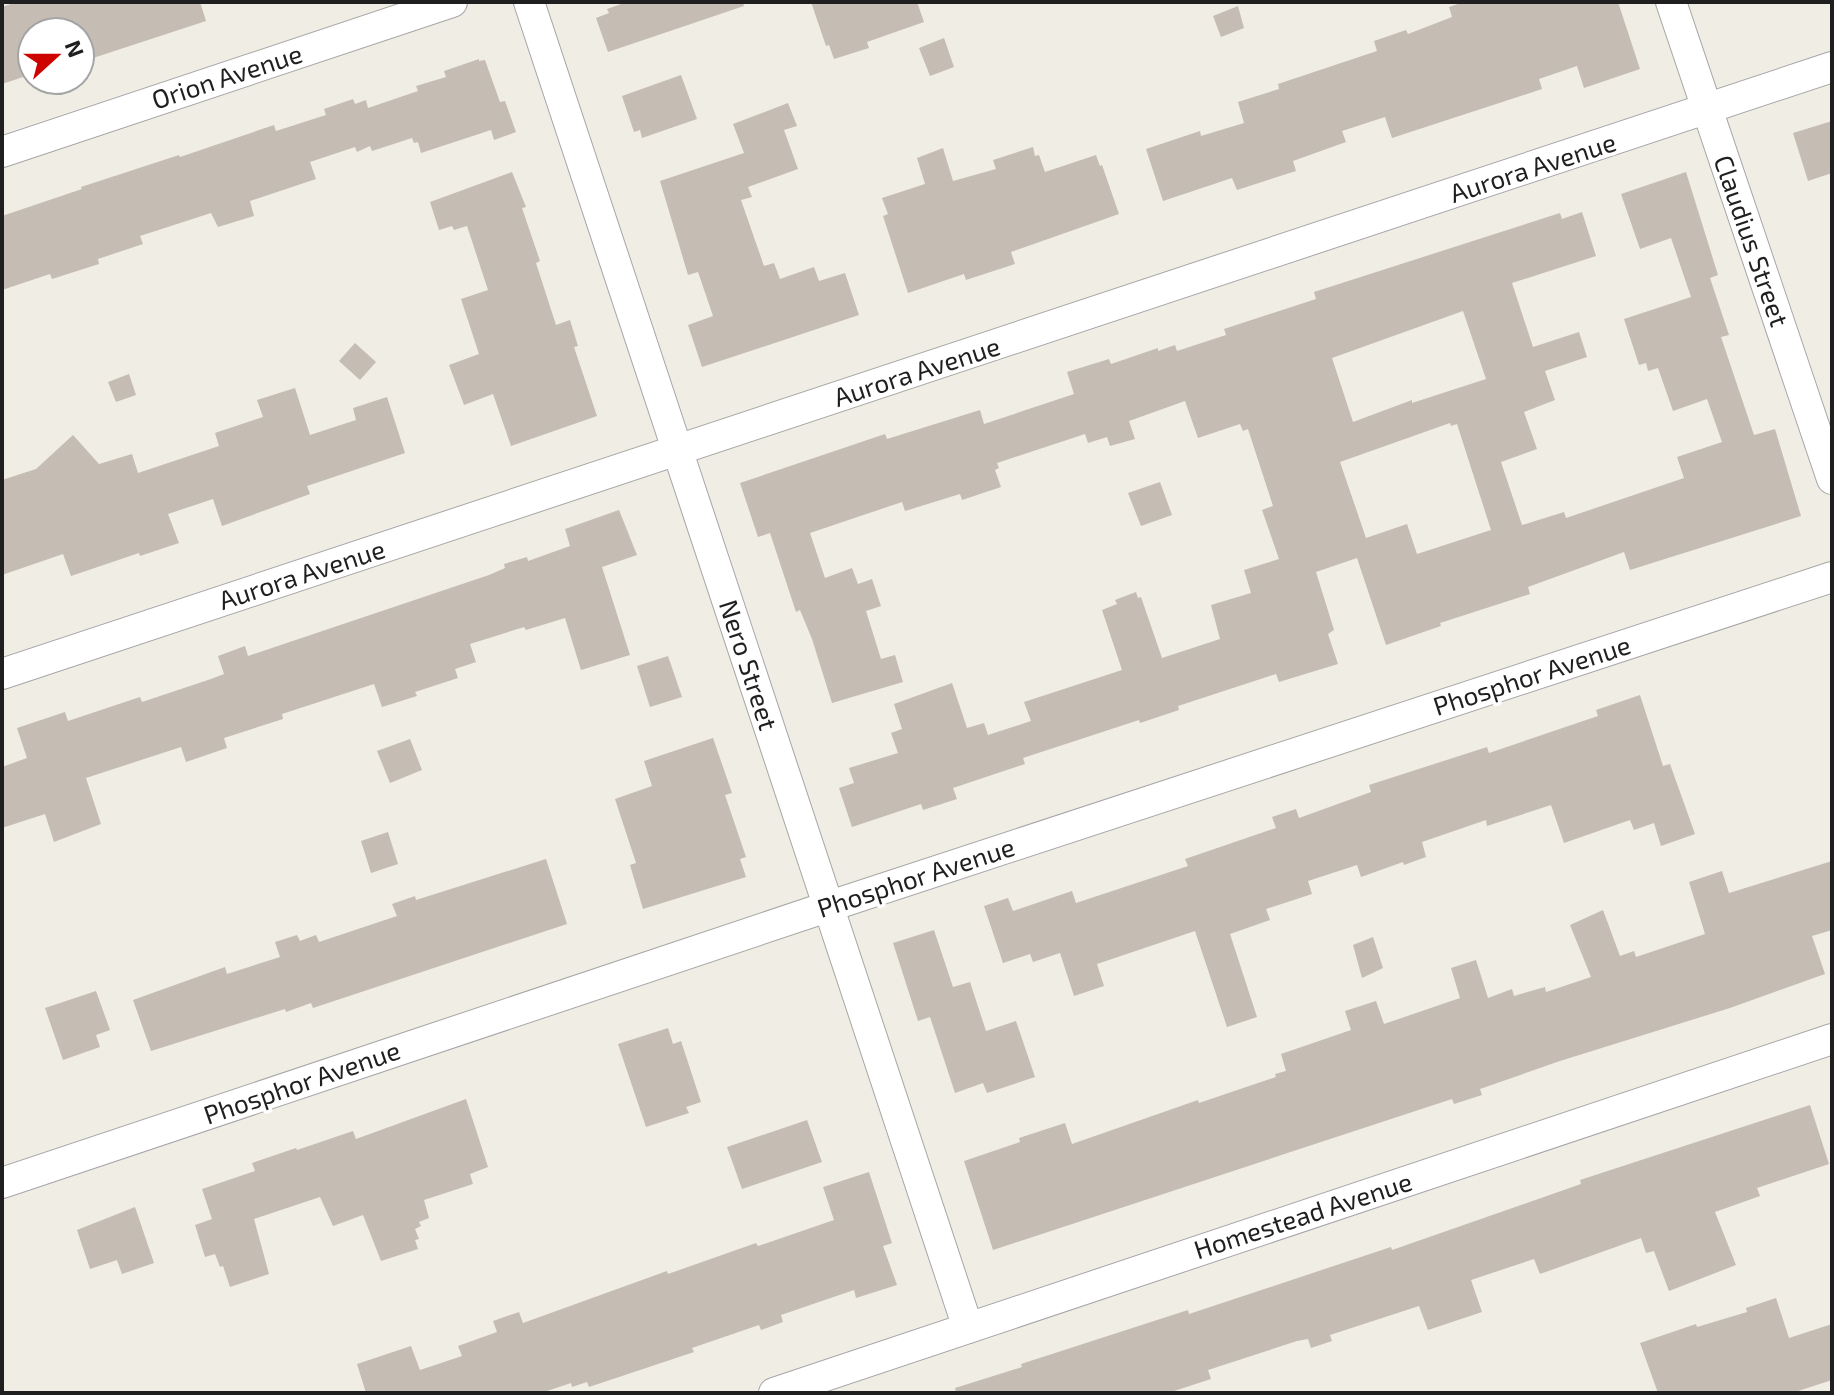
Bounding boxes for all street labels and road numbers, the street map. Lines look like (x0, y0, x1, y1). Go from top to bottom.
street label: Orion Avenue (147, 37, 306, 114)
street label: Aurora Avenue (1446, 125, 1620, 208)
street label: Claudius Street (1709, 151, 1796, 330)
street label: Aurora Avenue (830, 329, 1004, 412)
street label: Aurora Avenue (215, 532, 389, 615)
street label: Nero Street (714, 595, 785, 734)
street label: Phosphor Avenue (1429, 628, 1634, 721)
street label: Phosphor Avenue (813, 830, 1018, 923)
street label: Phosphor Avenue (199, 1033, 404, 1130)
street label: Homestead Avenue (1190, 1165, 1415, 1264)

